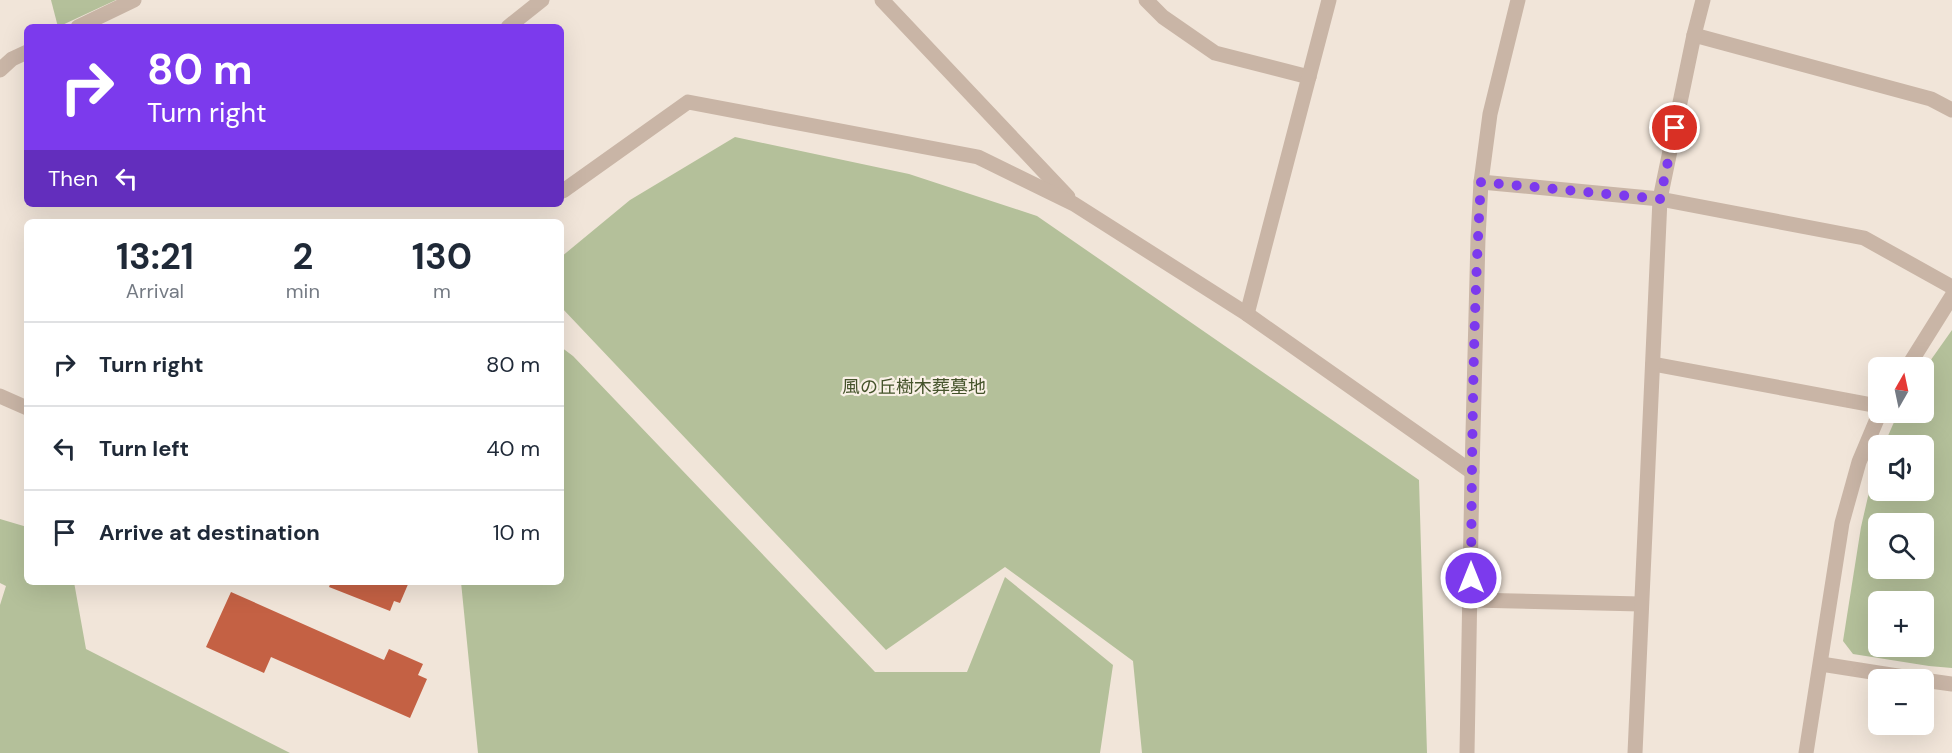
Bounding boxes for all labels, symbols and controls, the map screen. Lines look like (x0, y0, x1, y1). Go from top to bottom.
text: 80 m (147, 42, 253, 97)
icon: right (48, 48, 126, 126)
text: Turn right (147, 95, 267, 130)
pin (1649, 102, 1700, 153)
icon: arrive (1658, 111, 1691, 144)
icon: left (110, 162, 143, 195)
text: Then (48, 164, 98, 193)
text: 13:21 (116, 233, 194, 280)
text: 2 (292, 233, 313, 280)
text: 130 (412, 233, 472, 280)
text: Arrival (126, 278, 184, 304)
text: min (286, 278, 320, 304)
text: m (433, 278, 451, 304)
icon: right (48, 348, 81, 381)
text: Turn right (99, 350, 204, 379)
text: 80 m (486, 350, 540, 379)
north arrow (1868, 357, 1934, 423)
map controls (1868, 357, 1934, 735)
park label: 風の丘樹木葬墓地 (842, 375, 986, 399)
icon: left (48, 432, 81, 465)
text: Turn left (99, 434, 189, 463)
text: 40 m (486, 434, 540, 463)
button: sound (1868, 435, 1934, 501)
button: search (1868, 513, 1934, 579)
icon: arrive (48, 516, 81, 549)
text: Arrive at destination (99, 518, 320, 547)
text: 10 m (493, 518, 540, 547)
position arrow (1439, 546, 1503, 610)
button: + (1868, 591, 1934, 657)
button: − (1868, 669, 1934, 735)

